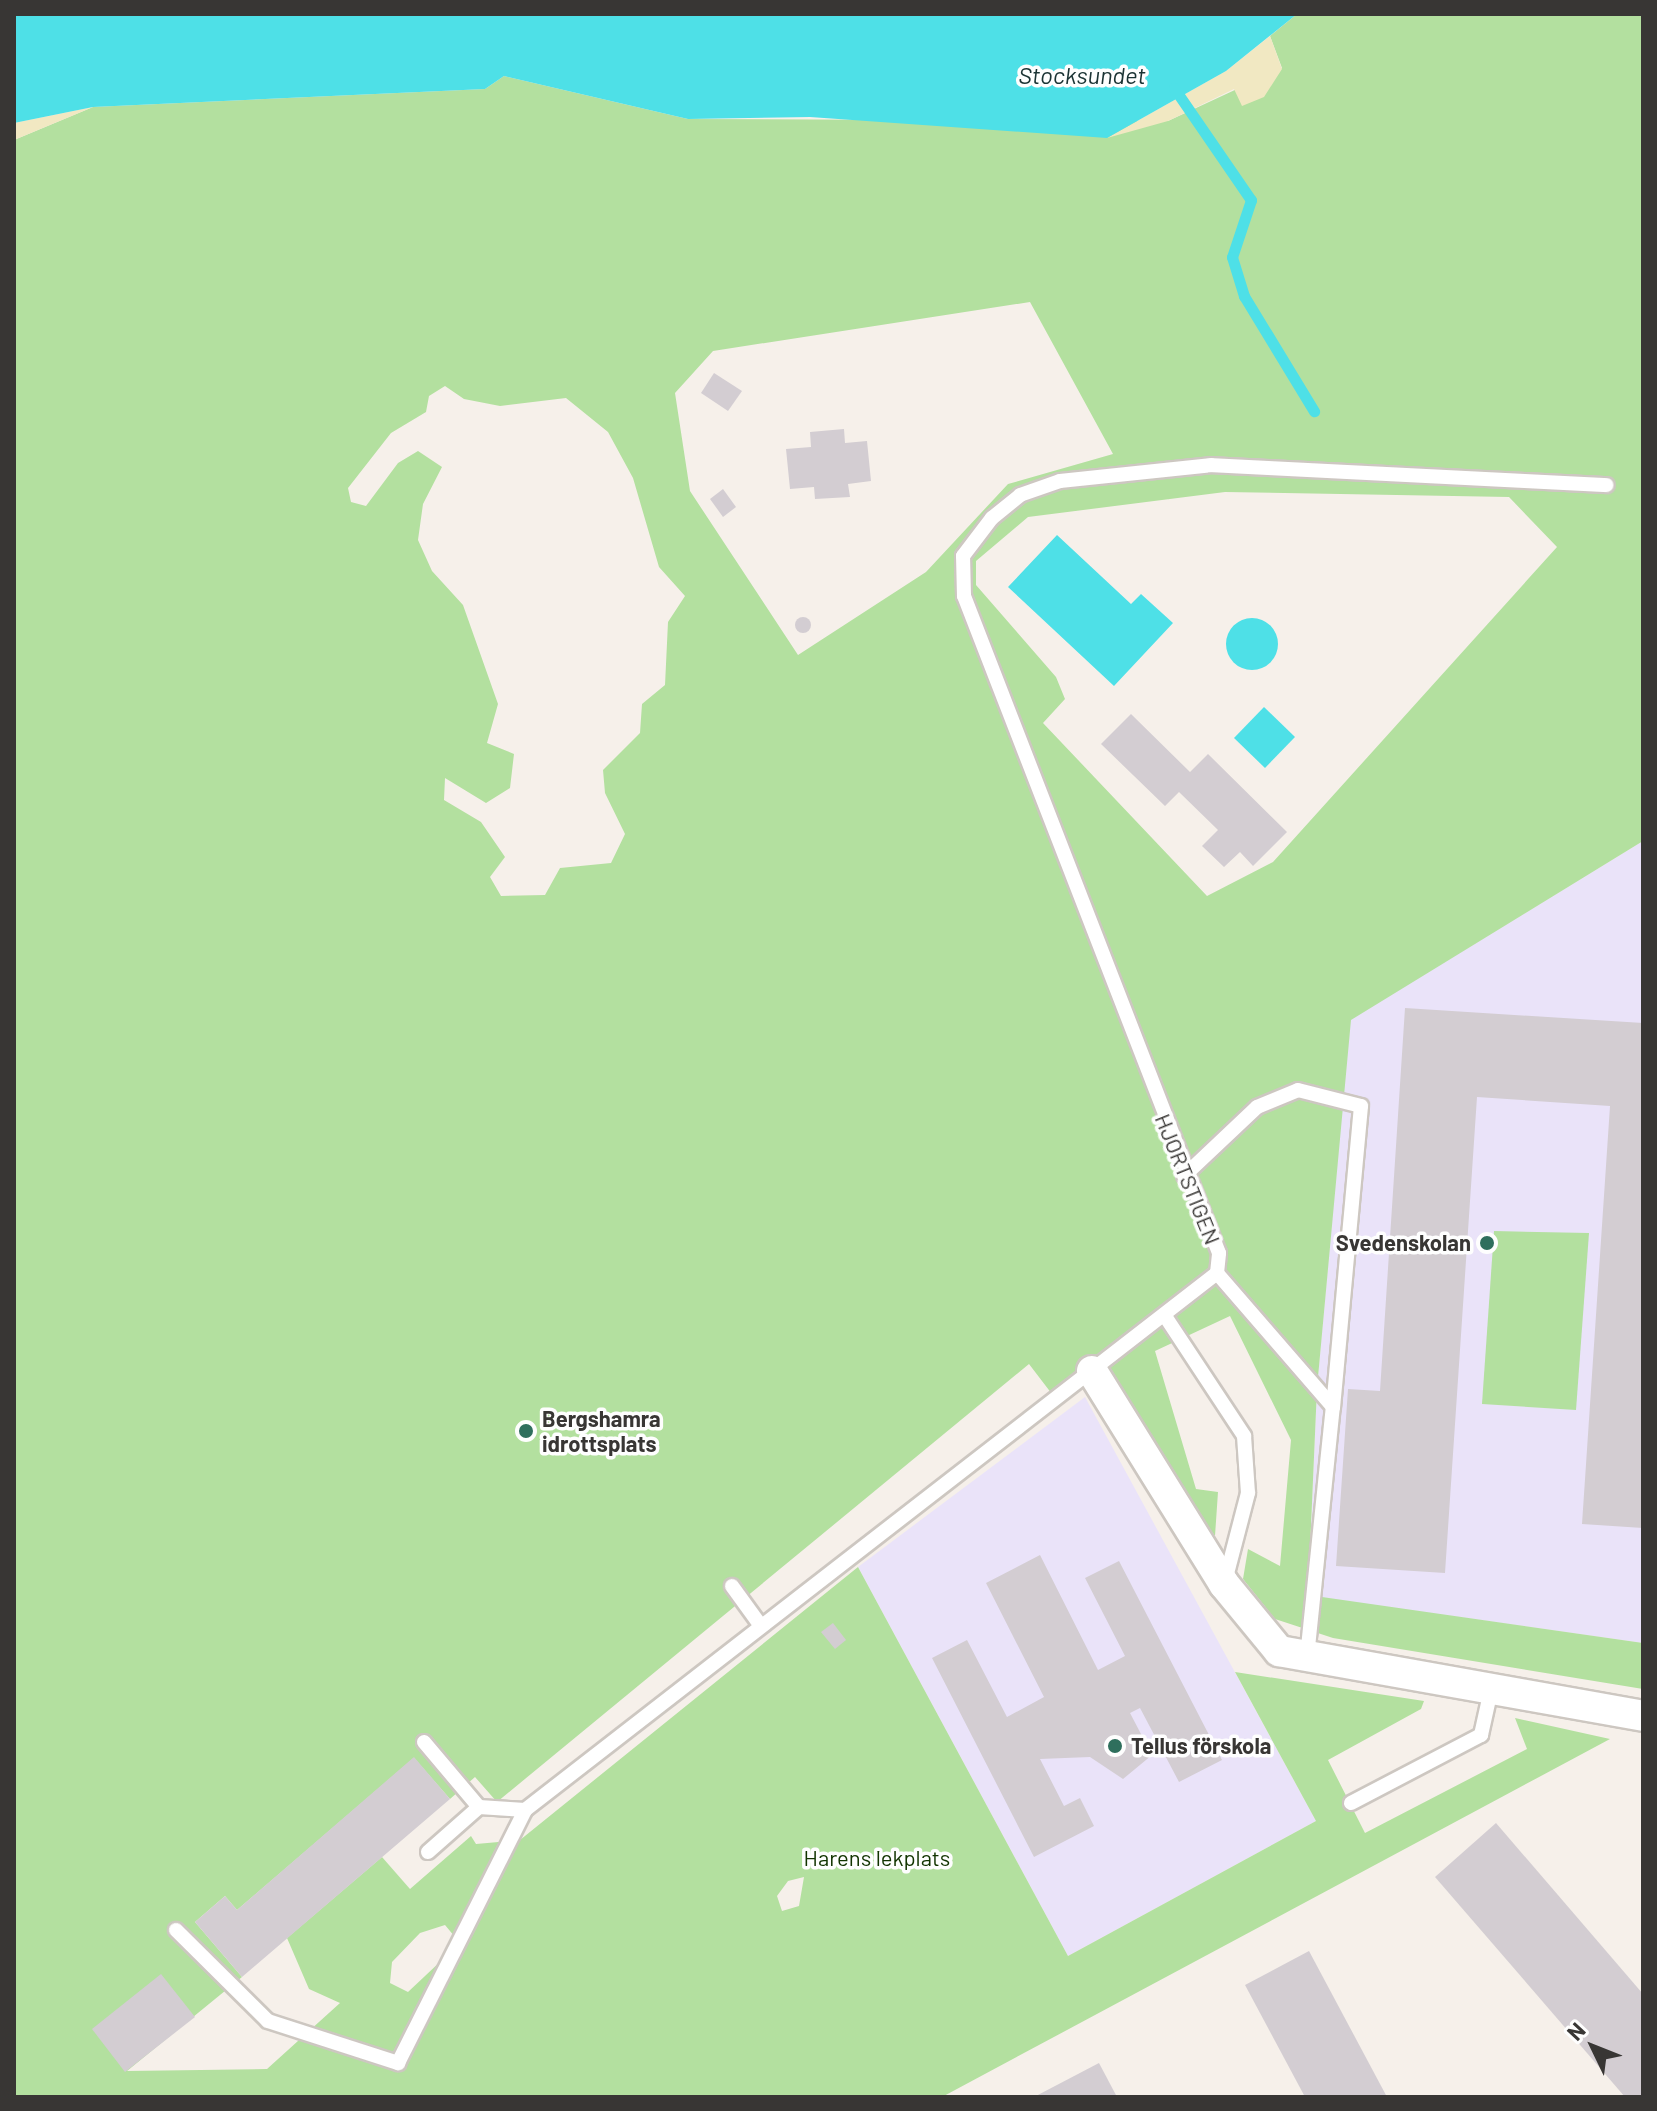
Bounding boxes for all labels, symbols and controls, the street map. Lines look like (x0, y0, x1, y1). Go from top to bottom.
water label: Stocksundet (1018, 61, 1146, 89)
street label: HJORTSTIGEN (1150, 1110, 1226, 1248)
place label: Svedenskolan (1336, 1230, 1471, 1256)
marker: Svedenskolan (1478, 1234, 1496, 1252)
place label: Bergshamra idrottsplats (542, 1405, 661, 1456)
marker: Bergshamra idrottsplats (517, 1422, 535, 1440)
place label: Tellus förskola (1131, 1733, 1271, 1759)
marker: Tellus förskola (1106, 1737, 1124, 1755)
park label: Harens lekplats (804, 1845, 950, 1871)
north arrow (1553, 2007, 1633, 2087)
text: N (1561, 2016, 1590, 2045)

